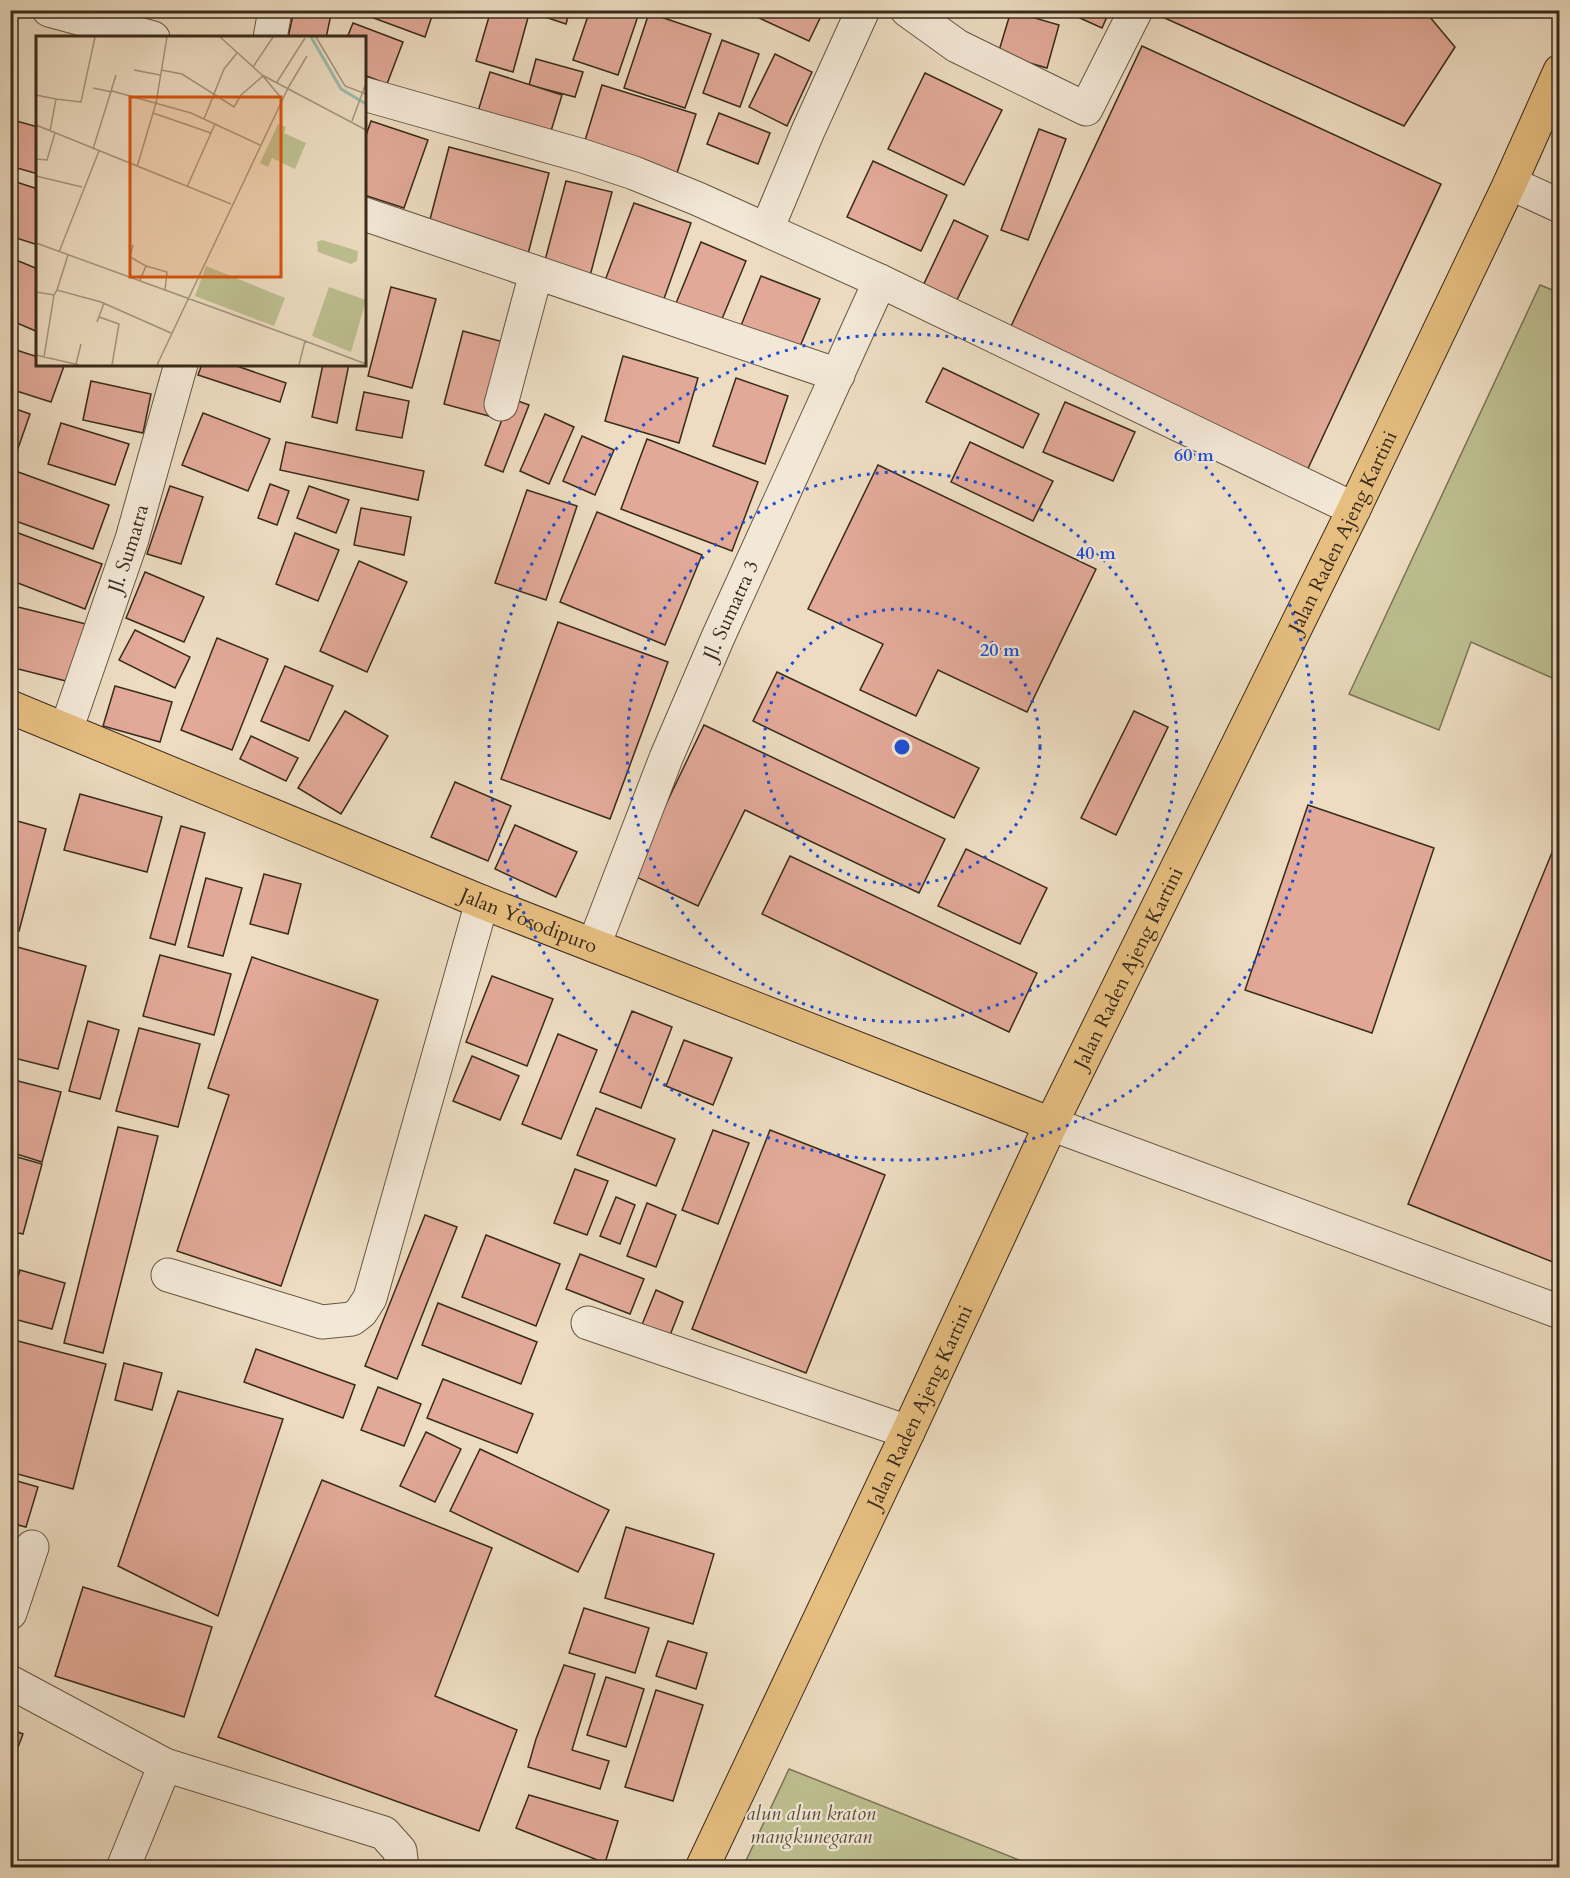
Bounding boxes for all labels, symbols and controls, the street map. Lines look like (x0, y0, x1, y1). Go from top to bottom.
inset map (36, 36, 366, 366)
street label: Jalan Raden Ajeng Kartini (1280, 426, 1403, 640)
text: 60 m (1174, 443, 1214, 468)
street label: Jl. Sumatra (100, 501, 155, 599)
text: 40 m (1076, 541, 1116, 566)
street label: Jl. Sumatra 3 (695, 556, 765, 667)
text: 20 m (980, 638, 1020, 663)
centre of rings (892, 737, 912, 757)
street label: Jalan Raden Ajeng Kartini (1066, 862, 1189, 1076)
street label: Jalan Yosodipuro (453, 880, 602, 959)
street label: Jalan Raden Ajeng Kartini (859, 1300, 979, 1516)
park label: alun alun kraton mangkunegaran (746, 1800, 876, 1850)

